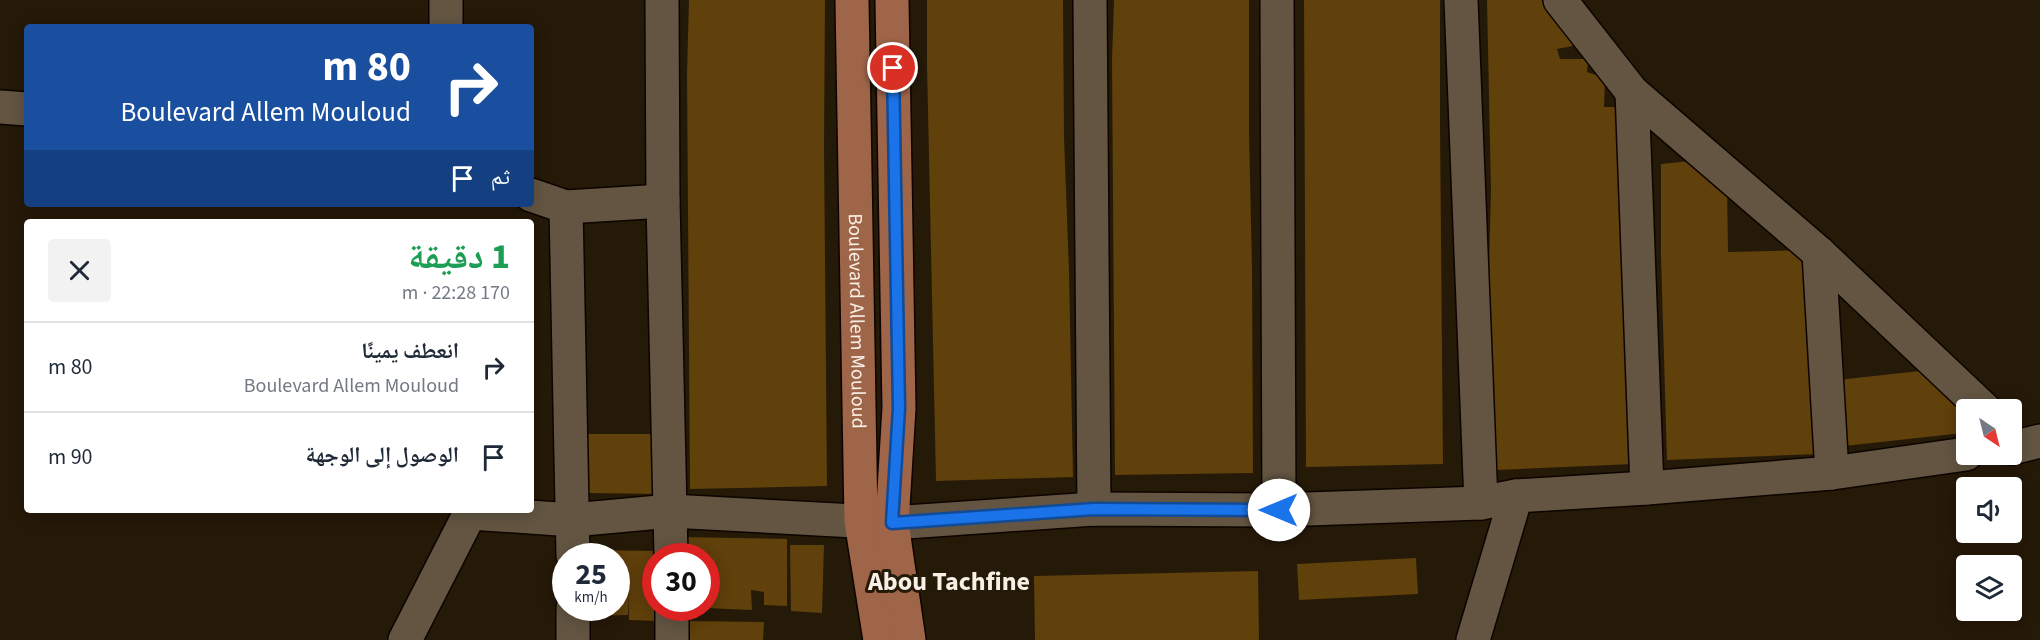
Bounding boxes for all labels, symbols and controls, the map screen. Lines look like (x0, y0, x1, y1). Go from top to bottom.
text: 80 m (322, 37, 411, 97)
pin (867, 42, 918, 93)
icon: right (432, 48, 510, 126)
icon: arrive (876, 51, 909, 84)
text: Boulevard Allem Mouloud (120, 93, 411, 132)
text: ثم (491, 161, 510, 193)
icon: arrive (446, 162, 479, 195)
street label: Boulevard Allem Mouloud (841, 213, 872, 429)
text: 1 دقيقة (408, 231, 510, 282)
button: close (48, 239, 111, 302)
text: 170 m · 22:28 (402, 279, 510, 307)
text: انعطف يمينًا (361, 335, 459, 367)
text: 80 m (48, 351, 93, 383)
icon: right (477, 351, 510, 384)
text: Boulevard Allem Mouloud (244, 372, 459, 400)
north arrow (1956, 399, 2022, 465)
map controls (1956, 399, 2022, 621)
text: الوصول إلى الوجهة (306, 439, 459, 471)
text: 90 m (48, 441, 93, 473)
icon: arrive (477, 441, 510, 474)
button: sound (1956, 477, 2022, 543)
position arrow (1247, 478, 1311, 542)
speed limit sign: 30 (642, 543, 720, 621)
text: 25 (575, 553, 607, 596)
button: layers (1956, 555, 2022, 621)
district label: Abou Tachfine (867, 563, 1030, 600)
text: km/h (574, 587, 608, 608)

